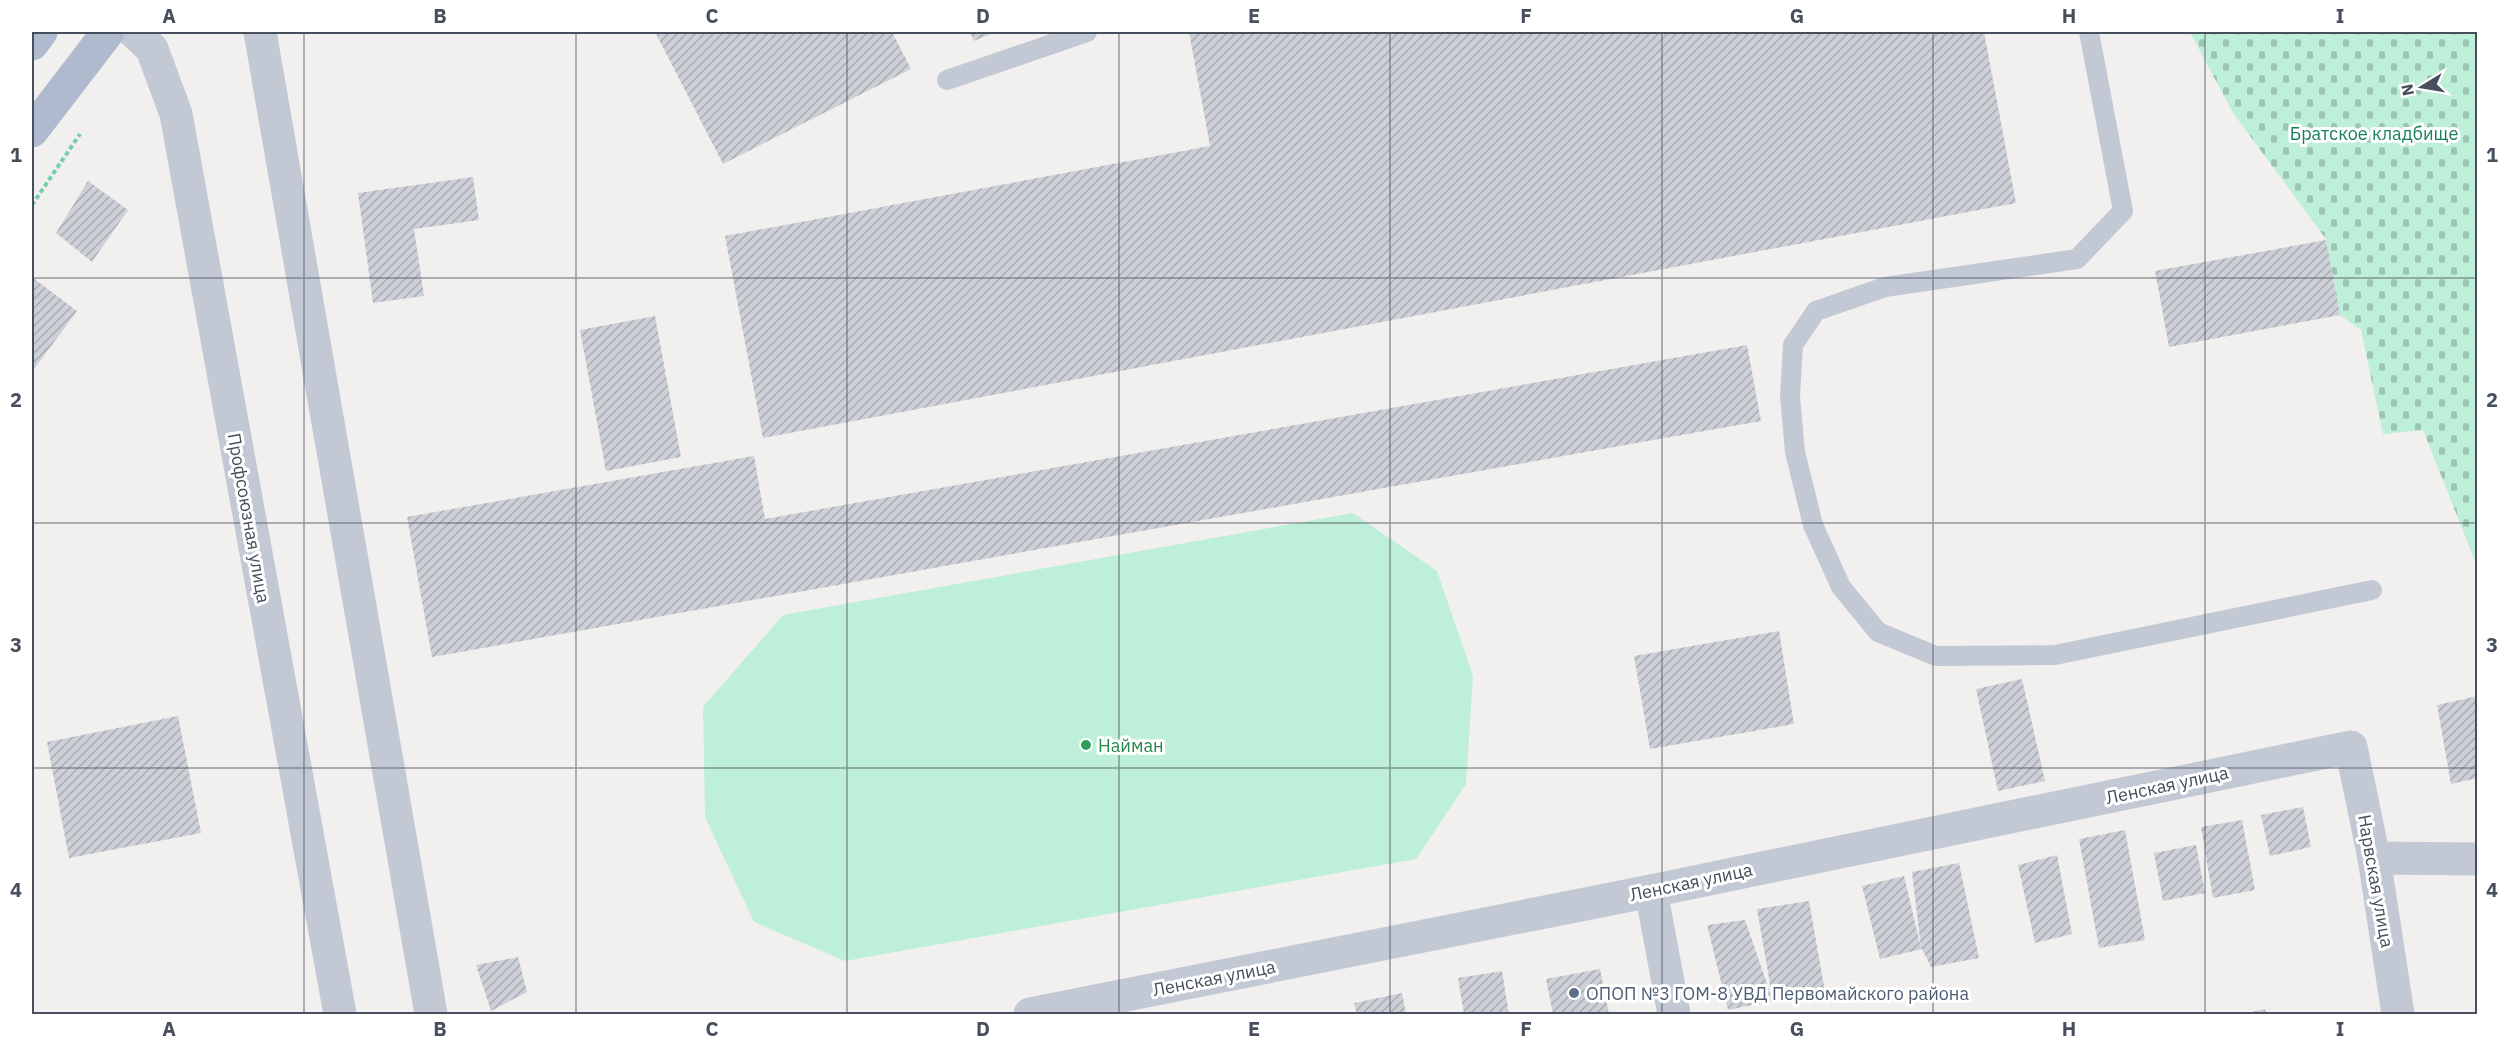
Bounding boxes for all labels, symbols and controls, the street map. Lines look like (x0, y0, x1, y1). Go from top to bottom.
text: A (162, 2, 176, 29)
text: B (433, 2, 447, 29)
text: C (705, 2, 719, 29)
text: D (976, 2, 990, 29)
text: E (1248, 2, 1260, 29)
text: F (1520, 2, 1532, 29)
text: G (1790, 2, 1804, 29)
text: H (2062, 2, 2076, 29)
text: I (2336, 2, 2344, 29)
north arrow (2392, 57, 2452, 117)
text: N (2396, 82, 2418, 97)
park label: Братское кладбище (2290, 122, 2458, 145)
text: 1 (10, 141, 22, 168)
text: 1 (2486, 141, 2498, 168)
text: 2 (10, 386, 22, 413)
text: 2 (2486, 386, 2498, 413)
street label: Профсоюзная улица (223, 431, 275, 605)
text: 3 (10, 631, 22, 658)
text: 3 (2486, 631, 2498, 658)
place label: Найман (1098, 734, 1164, 757)
marker: Найман (1079, 738, 1093, 752)
street label: Ленская улица (2104, 761, 2231, 809)
street label: Нарвская улица (2353, 813, 2399, 950)
street label: Ленская улица (1628, 858, 1755, 906)
text: 4 (10, 876, 22, 903)
text: 4 (2486, 876, 2498, 903)
street label: Ленская улица (1151, 955, 1278, 1001)
place label: ОПОП №3 ГОМ-8 УВД Первомайского района (1586, 982, 1969, 1005)
marker: ОПОП №3 ГОМ-8 УВД Первомайского района (1567, 986, 1581, 1000)
text: A (162, 1015, 176, 1042)
text: B (433, 1015, 447, 1042)
text: C (705, 1015, 719, 1042)
text: D (976, 1015, 990, 1042)
text: E (1248, 1015, 1260, 1042)
text: F (1520, 1015, 1532, 1042)
text: G (1790, 1015, 1804, 1042)
text: H (2062, 1015, 2076, 1042)
text: I (2336, 1015, 2344, 1042)

